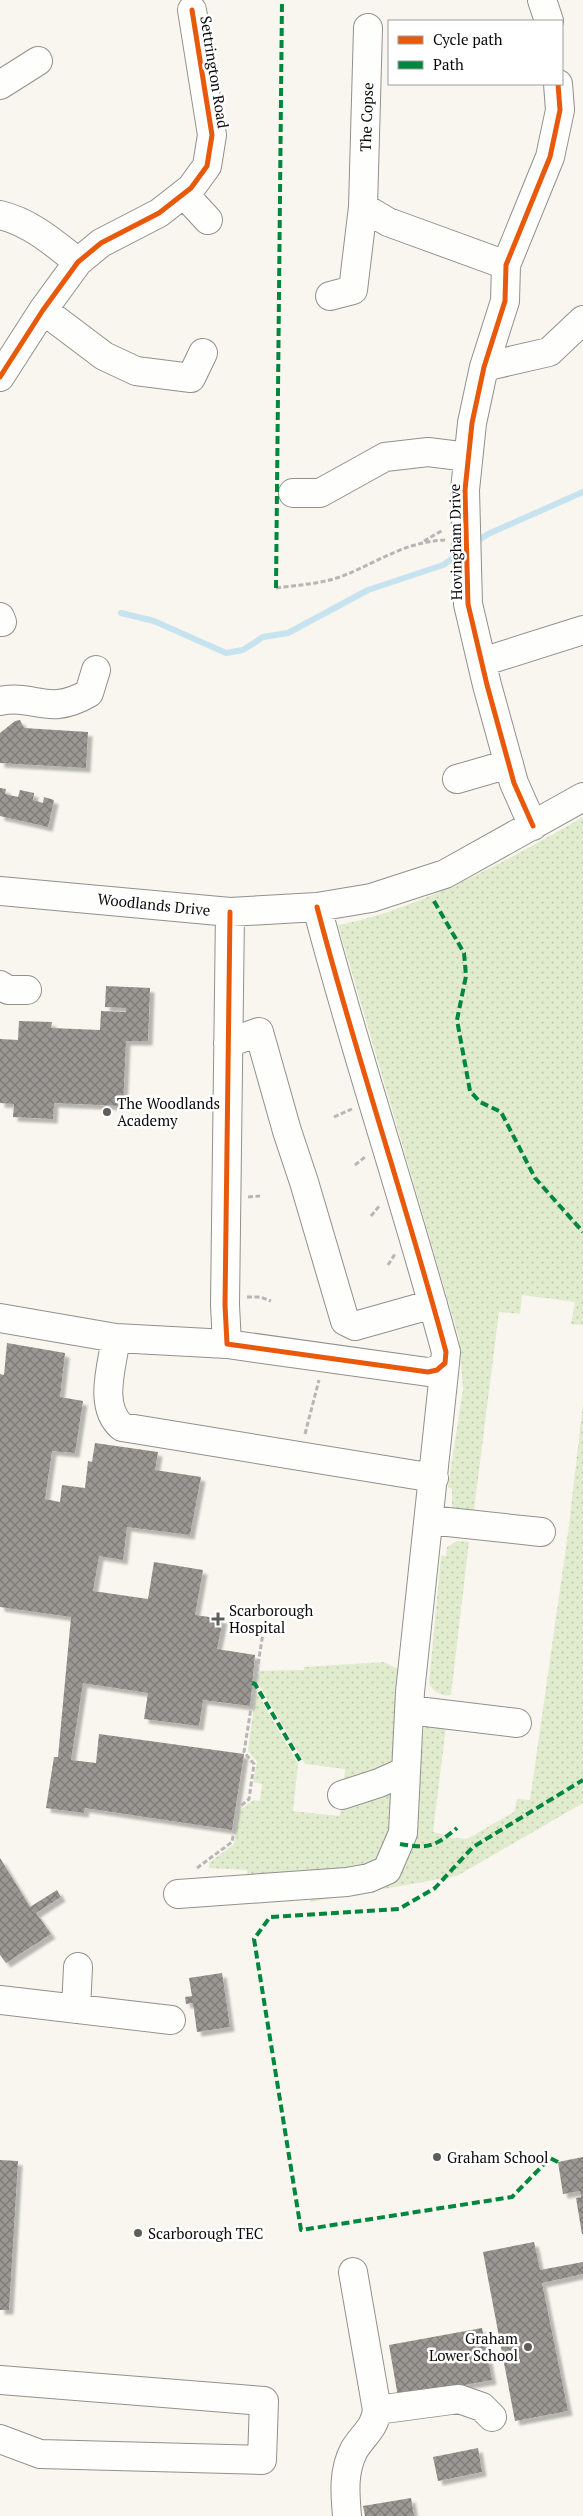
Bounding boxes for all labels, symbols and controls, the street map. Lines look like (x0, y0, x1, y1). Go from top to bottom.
street label: Settrington Road (196, 14, 234, 130)
legend (388, 20, 563, 85)
text: Cycle path (433, 29, 503, 49)
text: Path (433, 54, 464, 74)
street label: The Copse (355, 82, 377, 152)
street label: Hovingham Drive (444, 484, 466, 600)
street label: Woodlands Drive (97, 888, 211, 920)
place label: The Woodlands Academy (117, 1093, 220, 1130)
marker: The Woodlands Academy (101, 1106, 113, 1118)
place label: Scarborough Hospital (229, 1600, 313, 1637)
marker: Scarborough Hospital (211, 1612, 225, 1626)
place label: Graham School (447, 2147, 549, 2167)
marker: Graham School (431, 2151, 443, 2163)
place label: Scarborough TEC (148, 2223, 264, 2243)
marker: Scarborough TEC (132, 2227, 144, 2239)
place label: Graham Lower School (429, 2328, 518, 2365)
marker: Graham Lower School (522, 2341, 534, 2353)

